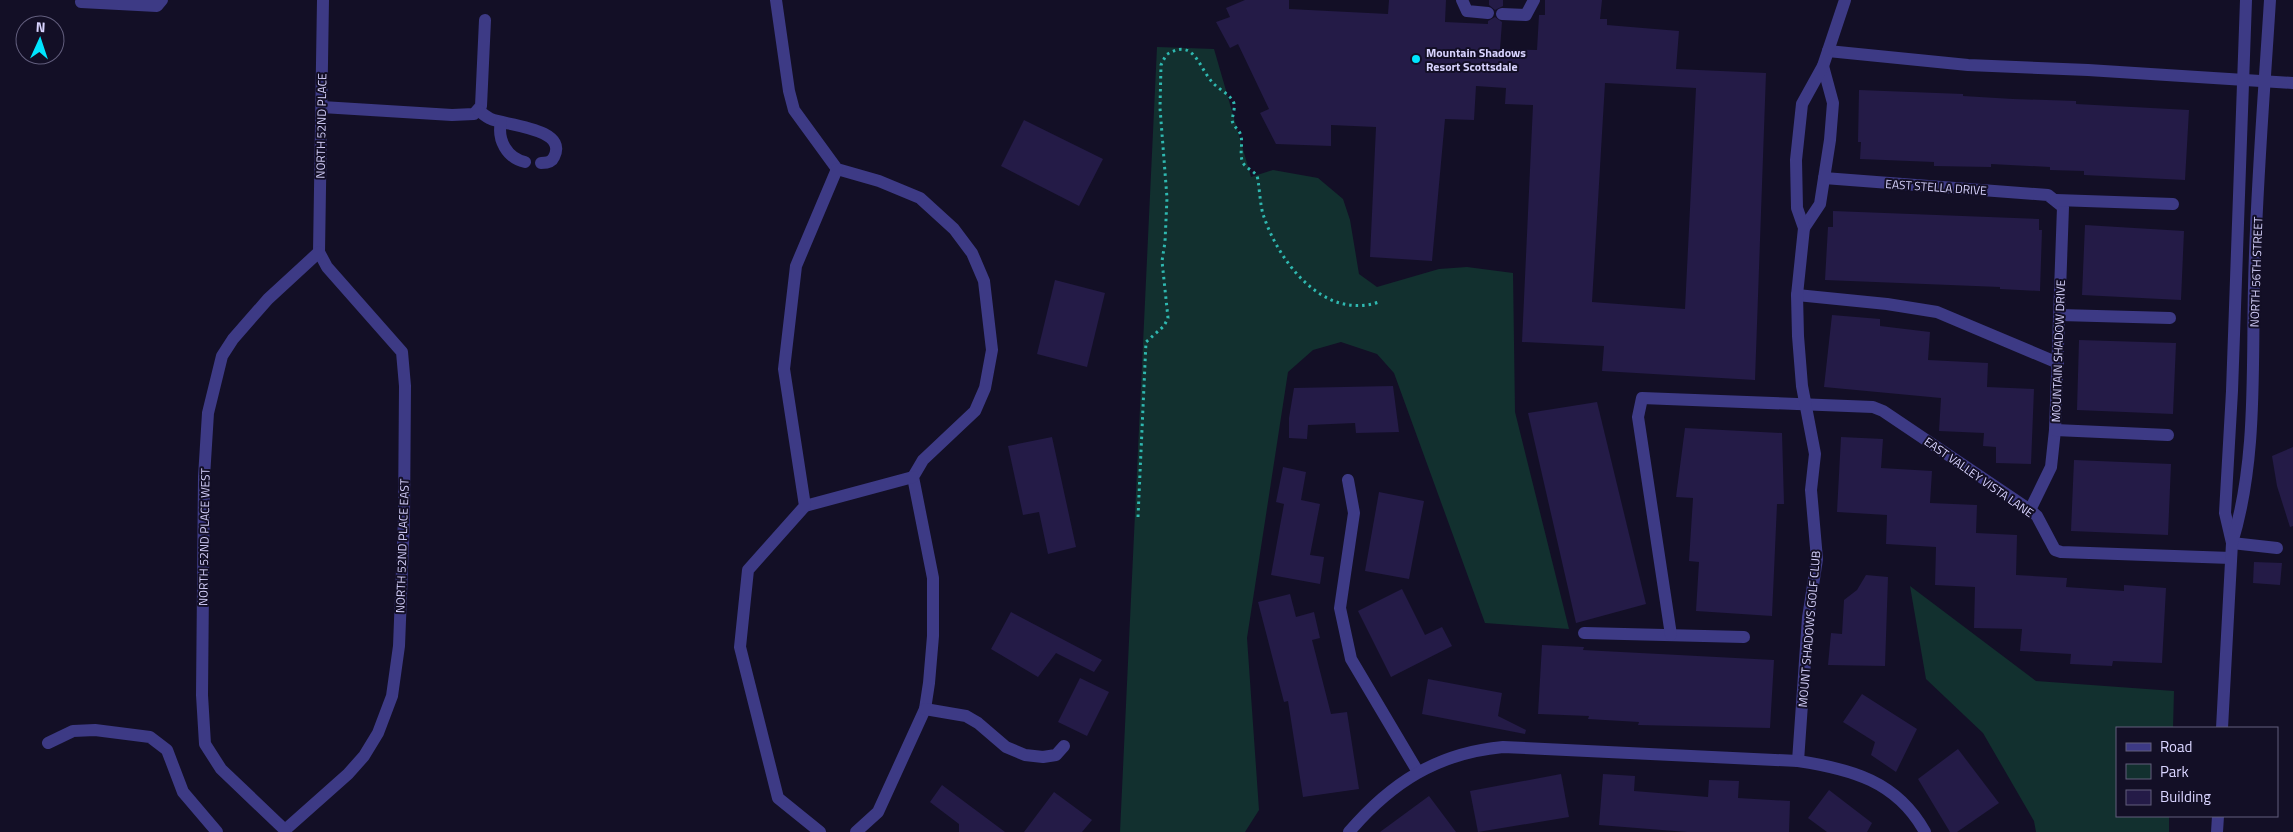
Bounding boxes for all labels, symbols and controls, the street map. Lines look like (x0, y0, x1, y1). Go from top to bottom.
north arrow (15, 15, 65, 65)
text: N (35, 16, 46, 37)
place label: Mountain Shadows Resort Scottsdale (1426, 43, 1526, 76)
marker: Mountain Shadows Resort Scottsdale (1410, 53, 1422, 65)
street label: NORTH 52ND PLACE (311, 73, 331, 179)
street label: EAST STELLA DRIVE (1885, 174, 1988, 200)
street label: NORTH 56TH STREET (2245, 216, 2267, 328)
street label: MOUNTAIN SHADOW DRIVE (2046, 279, 2070, 423)
street label: EAST VALLEY VISTA LANE (1920, 432, 2038, 522)
street label: NORTH 52ND PLACE WEST (193, 467, 215, 606)
street label: NORTH 52ND PLACE EAST (390, 478, 414, 614)
street label: MOUNT SHADOWS GOLF CLUB (1793, 550, 1825, 708)
legend (2116, 727, 2278, 817)
text: Road (2160, 735, 2192, 758)
text: Park (2160, 760, 2189, 783)
text: Building (2160, 785, 2211, 808)

